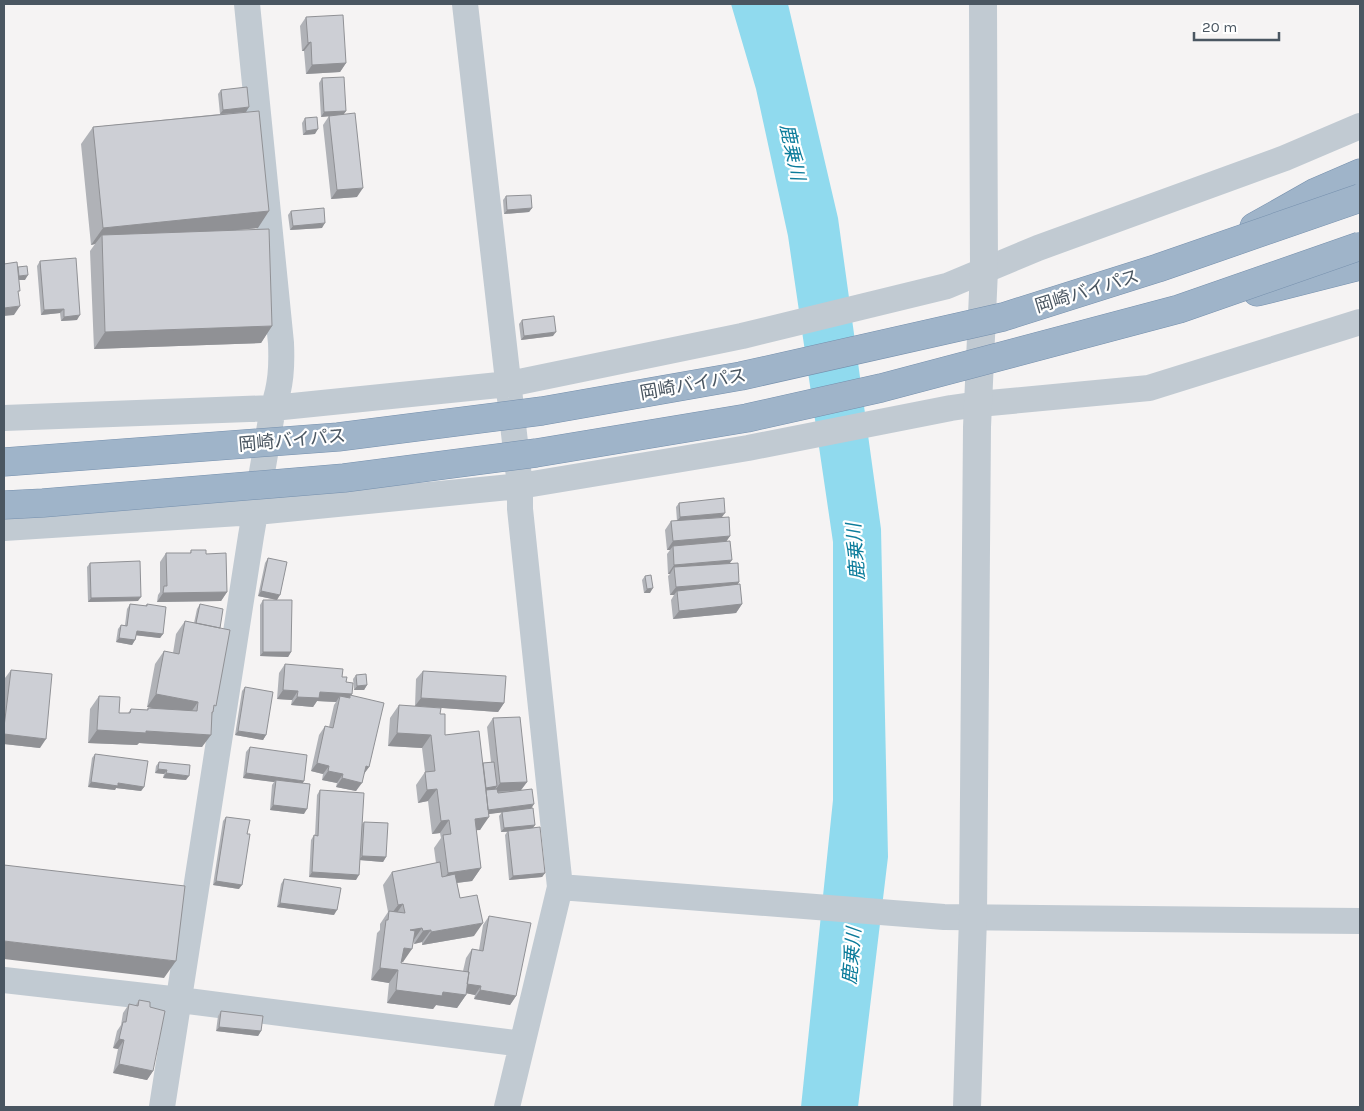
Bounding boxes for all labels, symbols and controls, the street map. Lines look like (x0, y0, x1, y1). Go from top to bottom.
scale bar (1194, 10, 1279, 42)
text: 20 m (1202, 18, 1237, 36)
water label: 鹿乗川 (775, 122, 809, 184)
street label: 岡崎バイパス (1032, 265, 1142, 317)
street label: 岡崎バイパス (638, 364, 748, 404)
street label: 岡崎バイパス (237, 424, 347, 456)
water label: 鹿乗川 (843, 521, 869, 581)
water label: 鹿乗川 (839, 925, 866, 985)

